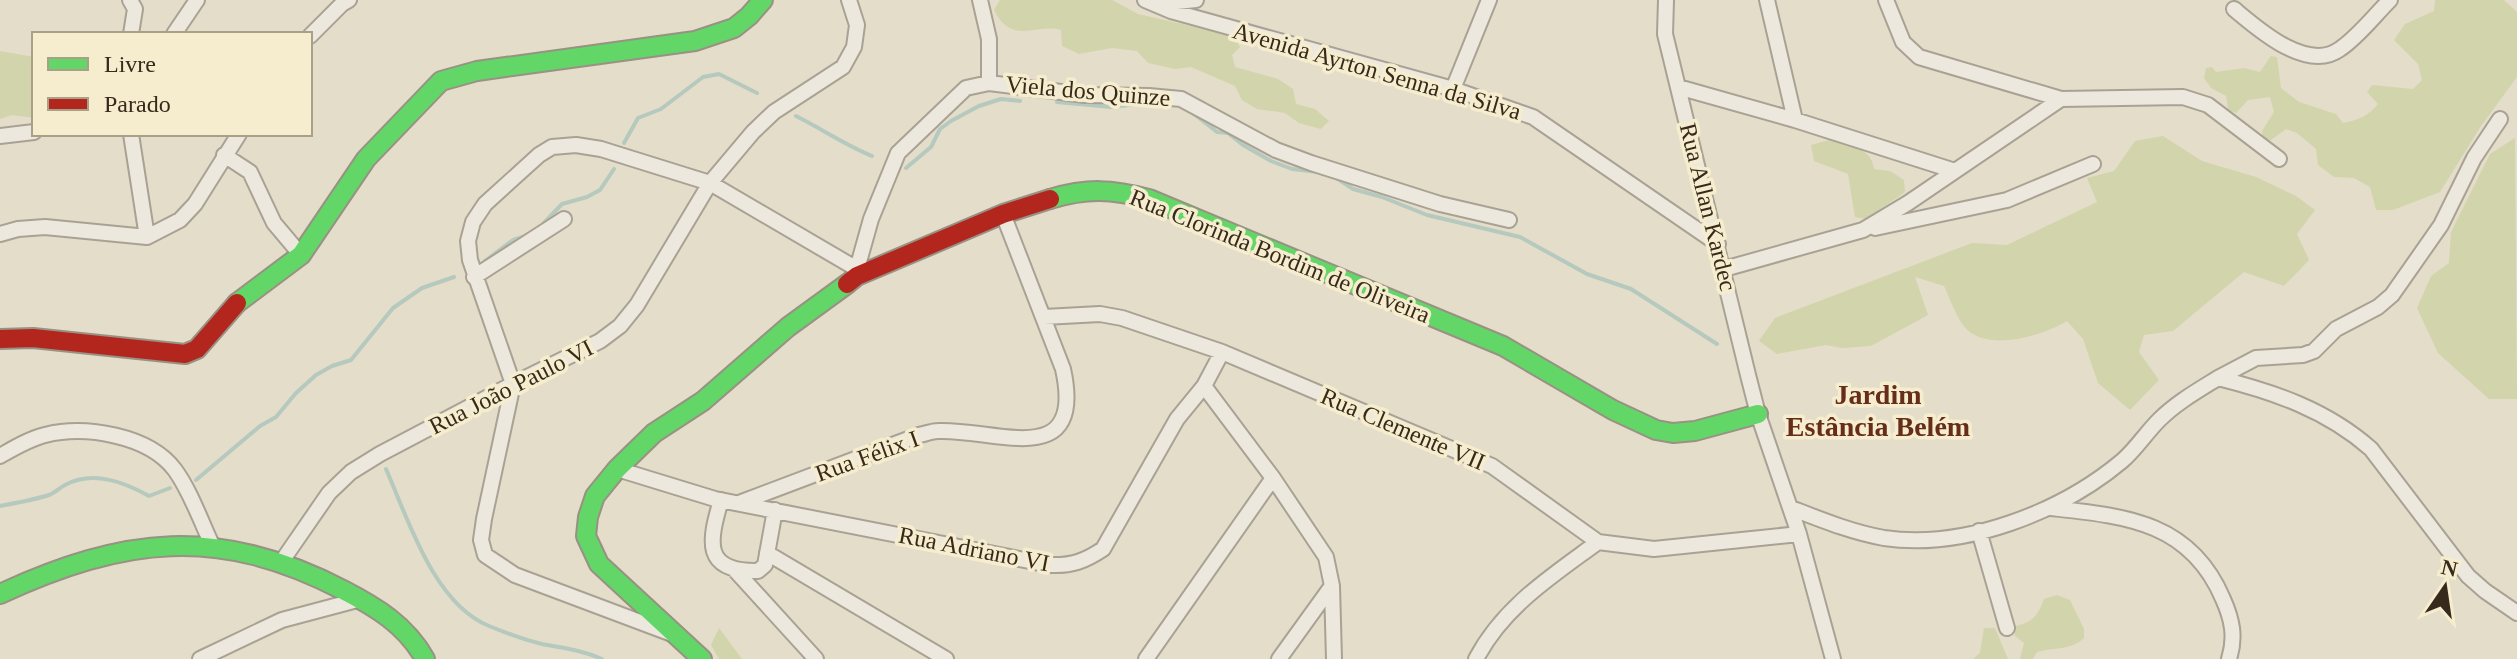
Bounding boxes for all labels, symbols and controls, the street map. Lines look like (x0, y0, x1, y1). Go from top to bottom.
street label: Avenida Ayrton Senna da Silva (1230, 17, 1524, 125)
legend (32, 32, 312, 136)
text: Livre (104, 51, 156, 77)
street label: Viela dos Quinze (1005, 71, 1171, 111)
text: Parado (104, 91, 171, 117)
street label: Rua Allan Kardec (1675, 120, 1741, 294)
street label: Rua Clorinda Bordim de Oliveira (1126, 184, 1434, 328)
street label: Rua João Paulo VI (425, 335, 597, 439)
district label: Jardim Estância Belém (1786, 379, 1970, 442)
street label: Rua Clemente VII (1317, 383, 1489, 475)
street label: Rua Félix I (812, 425, 922, 487)
street label: Rua Adriano VI (896, 522, 1052, 576)
north arrow (2405, 547, 2485, 627)
text: N (2439, 554, 2460, 582)

